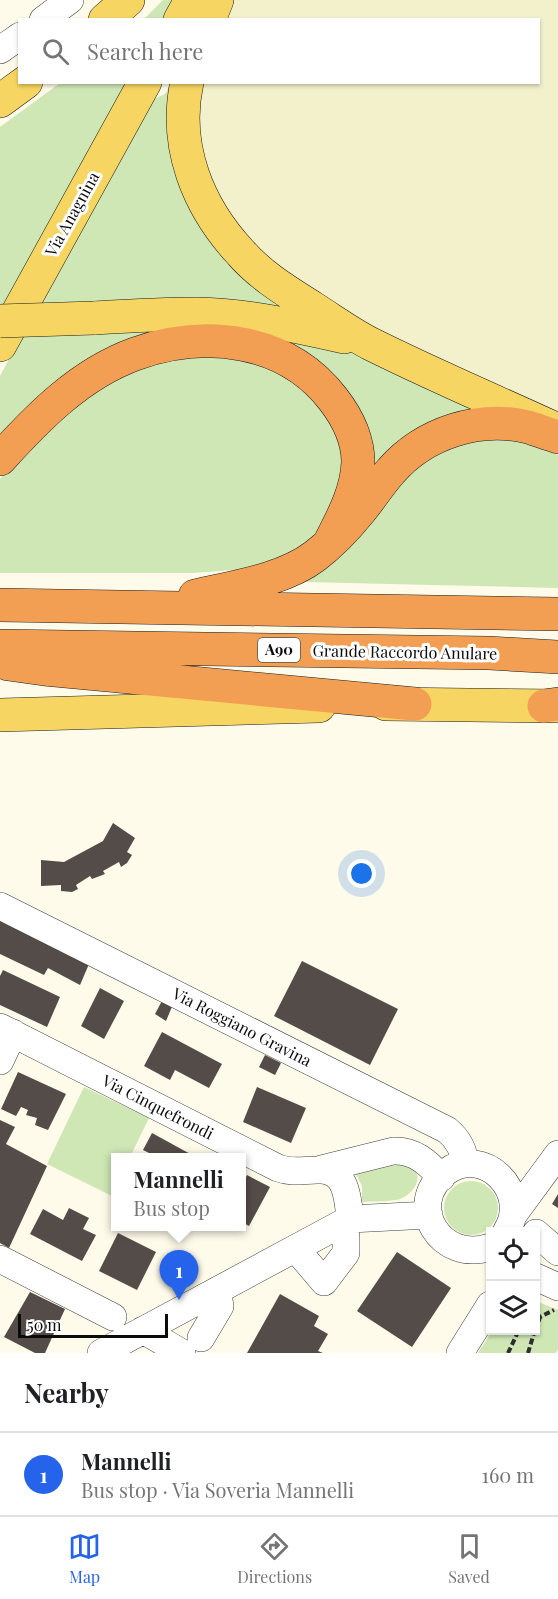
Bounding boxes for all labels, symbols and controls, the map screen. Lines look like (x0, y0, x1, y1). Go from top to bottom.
search box (18, 18, 540, 84)
icon: search (39, 35, 72, 68)
text: Search here (87, 36, 203, 66)
street label: Via Anagnina (39, 168, 103, 261)
road number: A90 (258, 638, 300, 662)
street label: Grande Raccordo Anulare (313, 639, 497, 664)
your location (347, 859, 376, 888)
street label: Via Roggiano Gravina (168, 982, 315, 1071)
street label: Via Cinquefrondi (98, 1069, 218, 1144)
popup (111, 1153, 246, 1231)
text: Mannelli (133, 1164, 224, 1194)
text: Bus stop (133, 1194, 210, 1221)
map controls (486, 1227, 540, 1335)
button: locate (486, 1227, 540, 1281)
pin: 1 (160, 1250, 198, 1300)
button: layers (486, 1281, 540, 1335)
scale bar (18, 1311, 168, 1338)
text: 50 m (27, 1314, 61, 1335)
text: Nearby (24, 1375, 109, 1410)
text: Mannelli (81, 1446, 172, 1476)
text: 1 (40, 1461, 47, 1488)
text: 160 m (482, 1461, 534, 1488)
text: Bus stop · Via Soveria Mannelli (81, 1476, 354, 1503)
tab: Map (68, 1530, 101, 1587)
tab: Directions (237, 1530, 312, 1587)
tab: Saved (448, 1530, 490, 1587)

